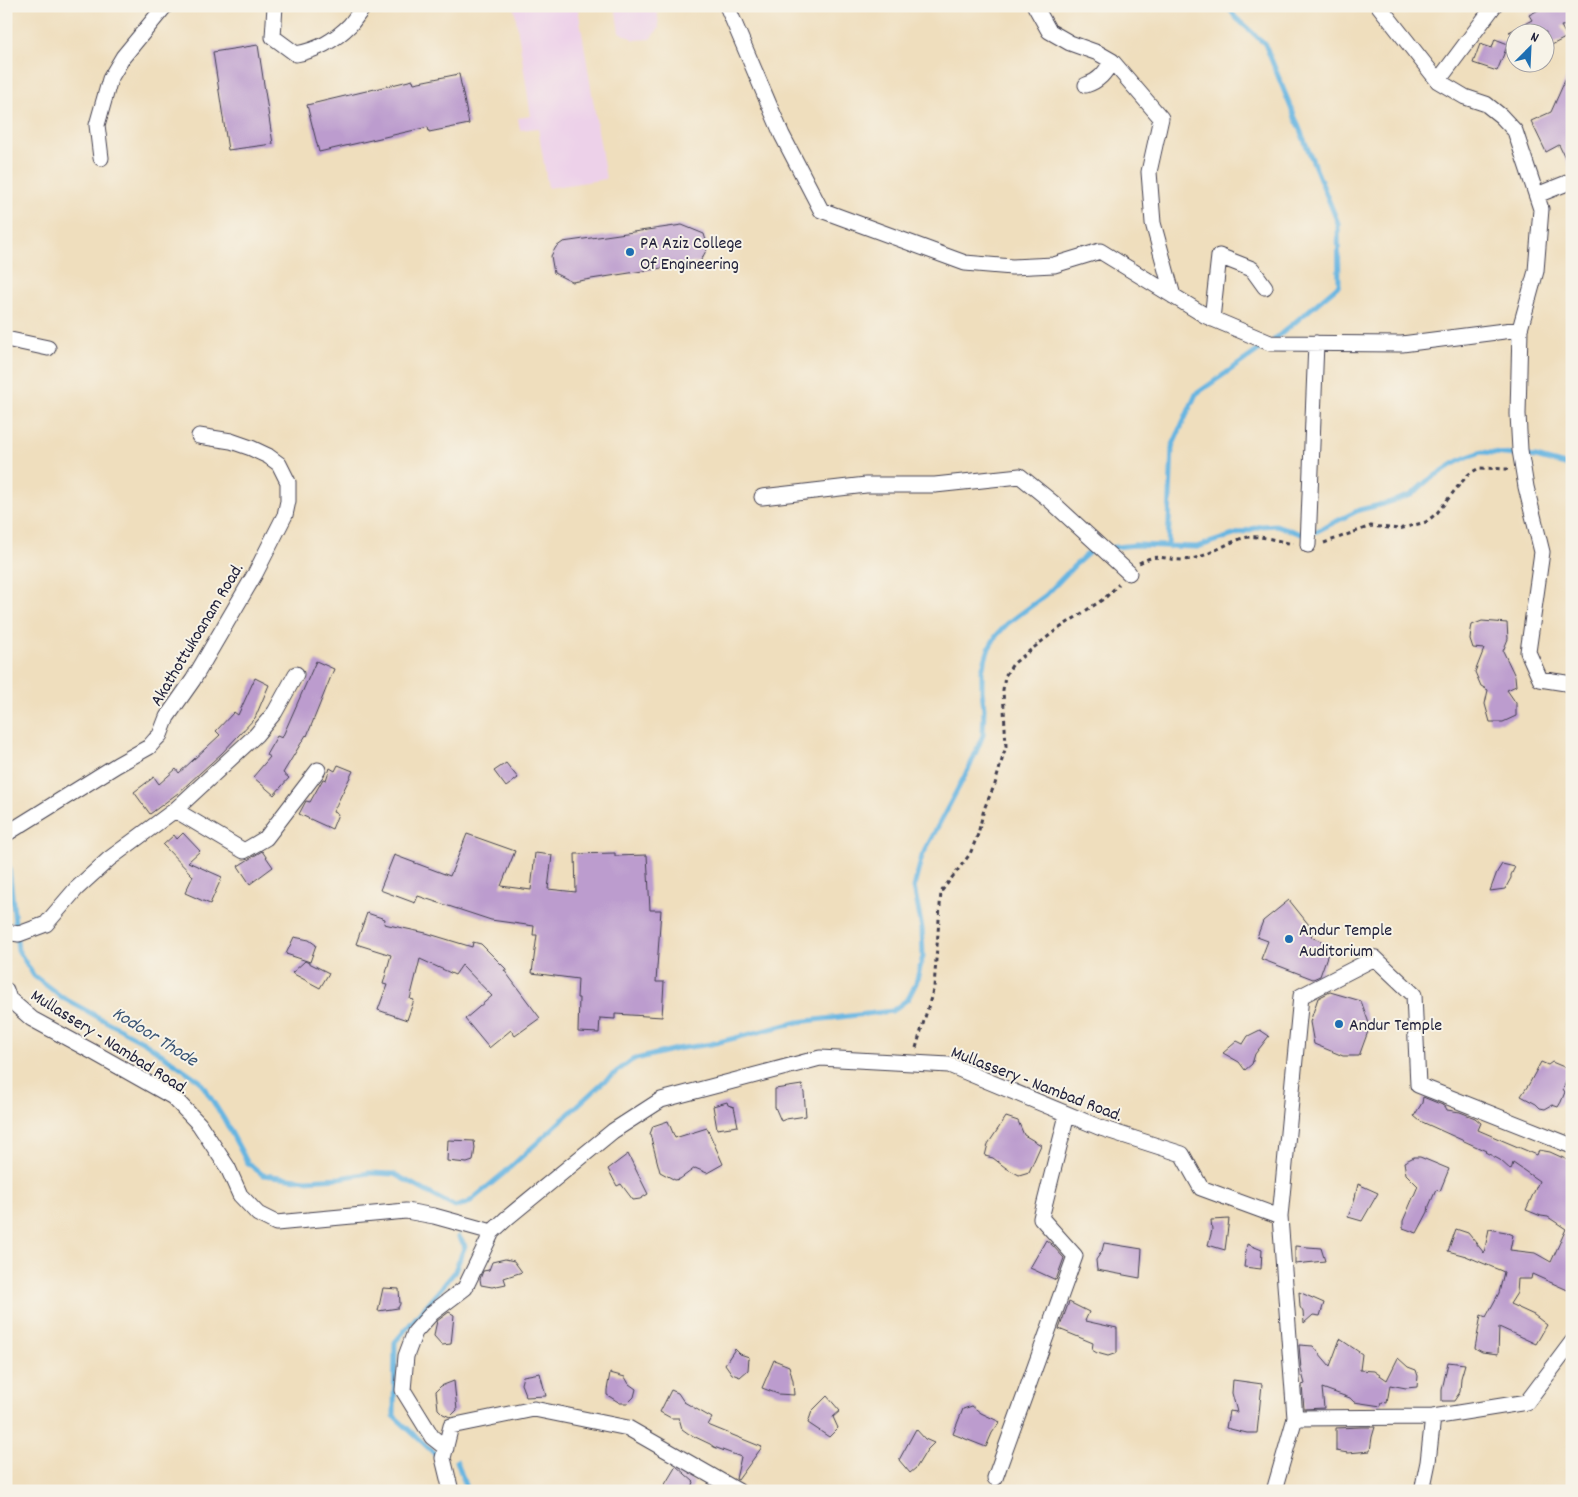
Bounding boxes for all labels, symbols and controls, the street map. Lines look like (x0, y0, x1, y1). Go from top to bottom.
north arrow (1506, 22, 1556, 72)
text: N (1527, 27, 1542, 49)
place label: PA Aziz College Of Engineering (640, 232, 742, 278)
marker: PA Aziz College Of Engineering (624, 246, 636, 258)
street label: Akathottukoanam Road. (145, 559, 251, 712)
place label: Andur Temple Auditorium (1299, 919, 1392, 965)
marker: Andur Temple Auditorium (1283, 933, 1295, 945)
street label: Mullassery - Nambad Road. (25, 984, 192, 1102)
water label: Kodoor Thode (106, 1001, 204, 1076)
place label: Andur Temple (1349, 1014, 1442, 1039)
marker: Andur Temple (1333, 1018, 1345, 1030)
street label: Mullassery - Nambad Road. (947, 1041, 1126, 1130)

